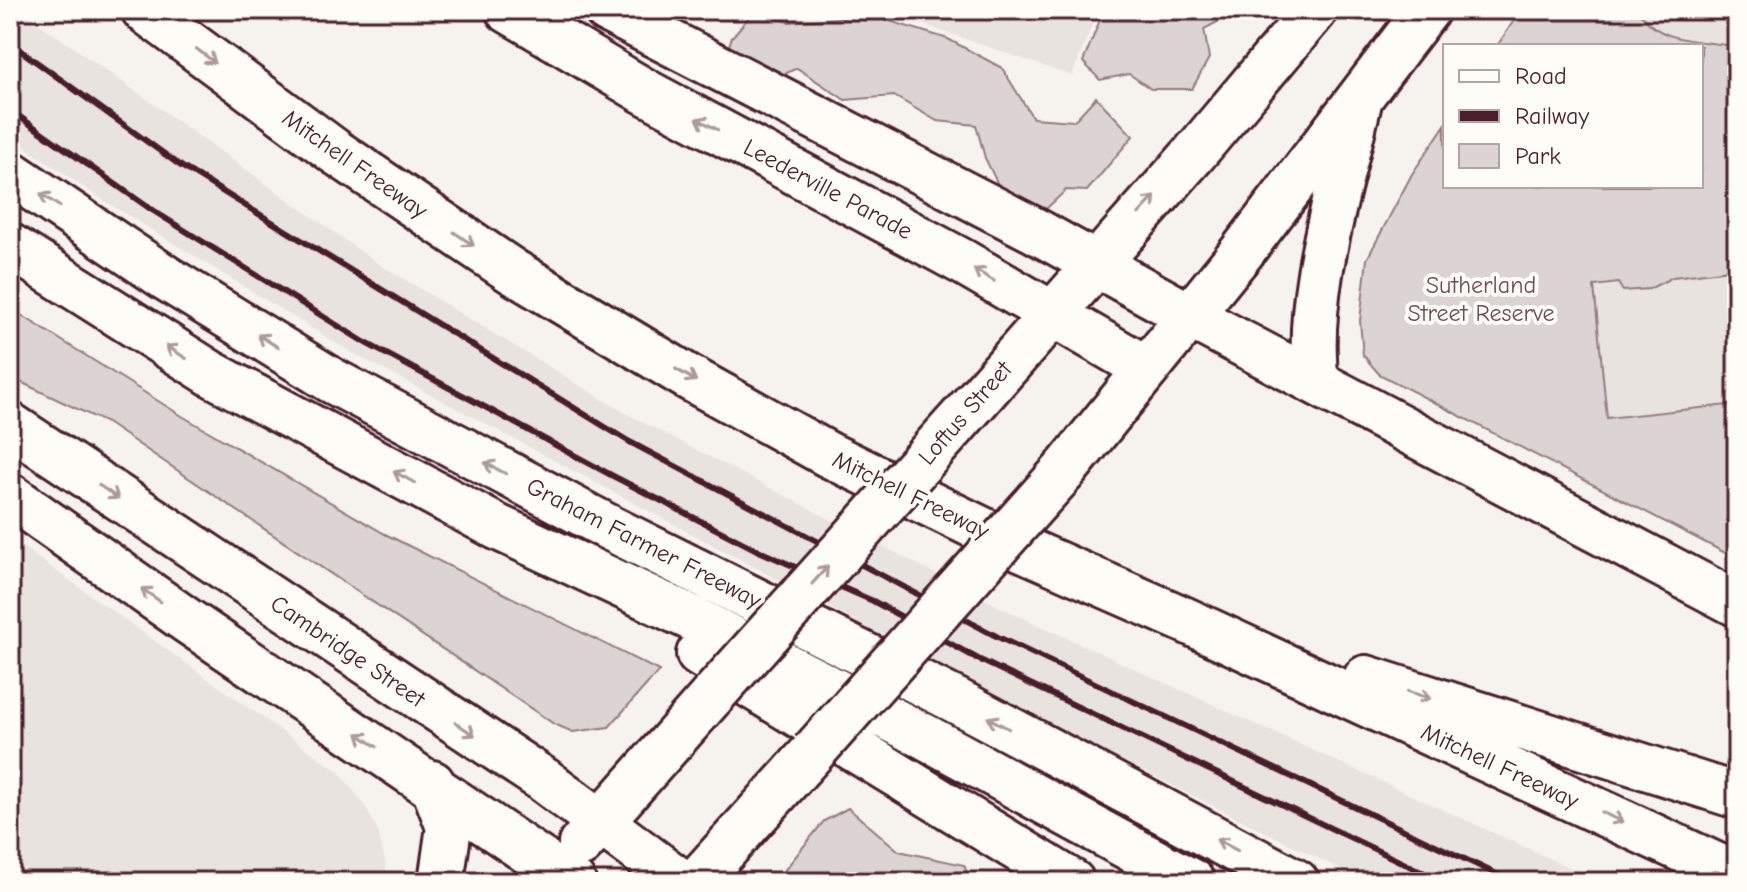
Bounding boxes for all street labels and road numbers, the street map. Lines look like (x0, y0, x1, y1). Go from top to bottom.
street label: Mitchell Freeway (277, 104, 433, 225)
street label: Leederville Parade (739, 133, 917, 245)
street label: Loftus Street (912, 355, 1018, 471)
street label: Mitchell Freeway (828, 445, 994, 545)
street label: Graham Farmer Freeway (522, 472, 766, 615)
street label: Cambridge Street (265, 589, 432, 714)
street label: Mitchell Freeway (1417, 717, 1584, 815)

